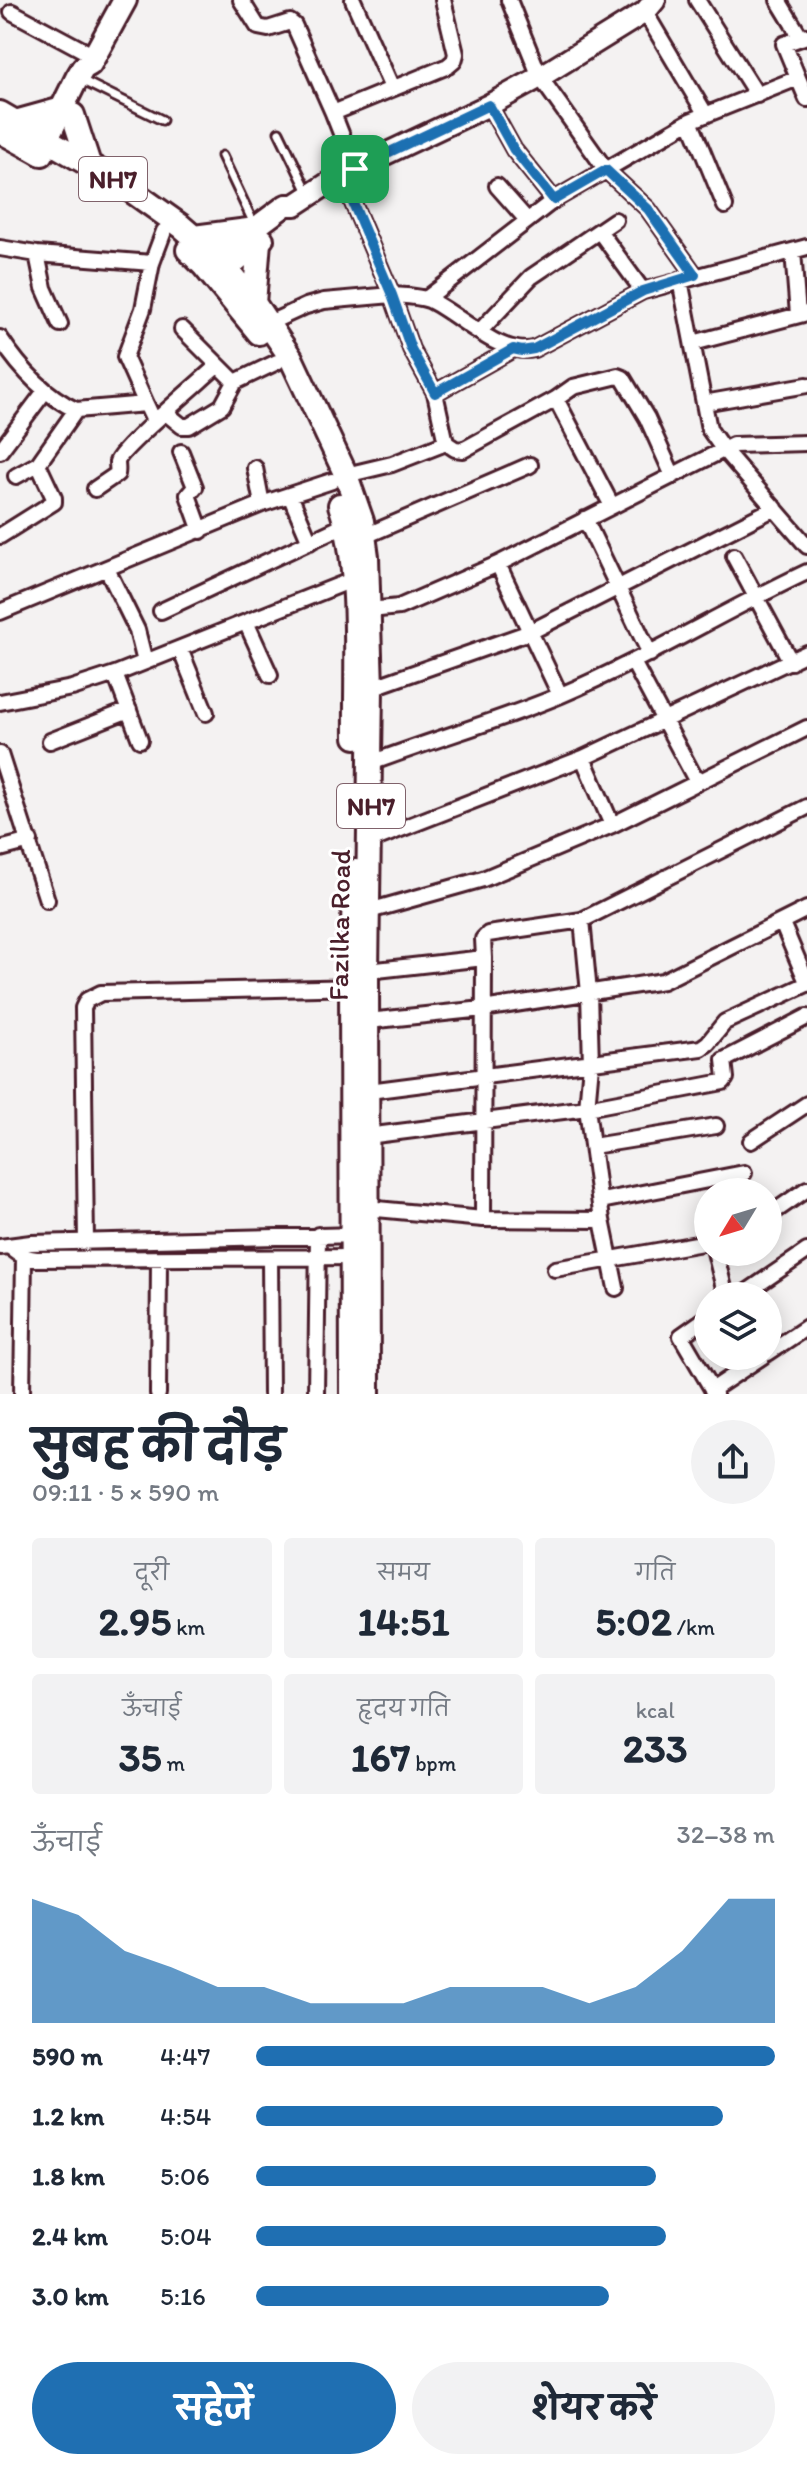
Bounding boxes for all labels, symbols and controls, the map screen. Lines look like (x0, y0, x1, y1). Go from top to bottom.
pin (321, 135, 389, 203)
icon: arrive (333, 147, 377, 191)
road number: NH7 (79, 157, 147, 201)
road number: NH7 (337, 784, 405, 828)
street label: Fazilka Road (321, 848, 357, 1001)
north arrow (694, 1178, 782, 1266)
map controls (694, 1178, 782, 1370)
button: layers (694, 1282, 782, 1370)
text: सुबह की दौड़ (32, 1419, 285, 1472)
button: share (691, 1420, 775, 1504)
text: 09:11 · 5 × 590 m (32, 1476, 219, 1508)
text: दूरी (135, 1559, 169, 1586)
text: समय (377, 1559, 430, 1586)
text: गति (635, 1559, 675, 1586)
text: 2.95 (98, 1597, 171, 1645)
text: 14:51 (358, 1597, 449, 1645)
text: 5:02 (595, 1597, 672, 1645)
text: km (171, 1614, 205, 1641)
text: /km (672, 1614, 715, 1641)
text: ऊँचाई (122, 1695, 181, 1722)
text: हृदय गति (357, 1695, 450, 1722)
text: kcal (636, 1697, 675, 1724)
text: 233 (623, 1724, 687, 1772)
text: 35 (119, 1733, 162, 1781)
text: 167 (351, 1733, 410, 1781)
text: m (162, 1750, 185, 1777)
text: bpm (410, 1750, 456, 1777)
text: 32–38 m (677, 1818, 775, 1850)
text: ऊँचाई (32, 1826, 102, 1858)
text: 590 m (32, 2040, 103, 2072)
text: 4:47 (160, 2040, 211, 2072)
text: 1.2 km (32, 2100, 104, 2132)
text: 4:54 (160, 2100, 211, 2132)
text: 1.8 km (32, 2160, 105, 2192)
text: 5:06 (160, 2160, 210, 2192)
text: 2.4 km (32, 2220, 108, 2252)
text: 5:04 (160, 2220, 212, 2252)
text: 3.0 km (32, 2280, 109, 2312)
text: 5:16 (160, 2280, 206, 2312)
button: सहेजें (32, 2362, 396, 2454)
button: शेयर करें (412, 2362, 775, 2454)

